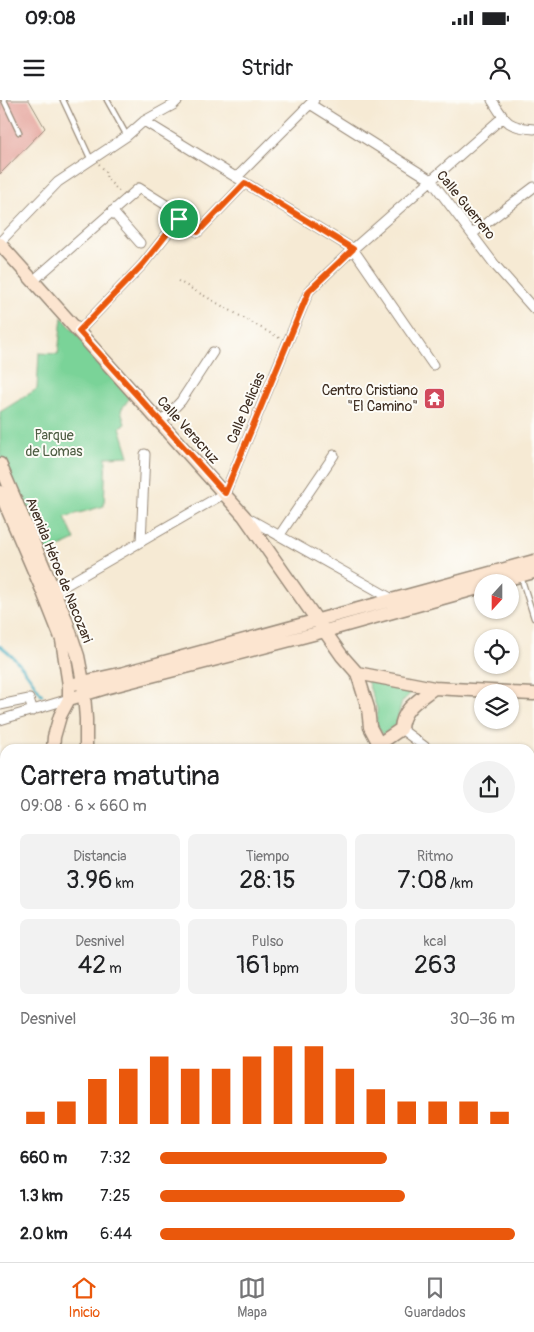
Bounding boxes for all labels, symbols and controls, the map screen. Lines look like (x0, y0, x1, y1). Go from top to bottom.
text: 09:08 (25, 6, 75, 30)
icon: menu (20, 54, 48, 82)
text: Stridr (241, 54, 293, 82)
icon: person (486, 54, 514, 82)
street label: Calle Guerrero (433, 167, 499, 243)
pin (158, 198, 200, 240)
icon: arrive (165, 205, 193, 233)
street label: Calle Delicias (223, 369, 269, 446)
place label: Centro Cristiano "El Camino" (322, 382, 418, 415)
temple icon: Centro Cristiano "El Camino" (422, 386, 446, 410)
street label: Calle Veracruz (153, 393, 223, 467)
park label: Parque de Lomas (25, 427, 83, 460)
street label: Avenida Héroe de Nacozari (22, 495, 96, 646)
north arrow (474, 574, 519, 619)
map controls (474, 574, 519, 729)
button: locate (474, 629, 519, 674)
button: layers (474, 684, 519, 729)
text: Carrera matutina (20, 759, 220, 794)
button: share (463, 761, 515, 813)
text: 09:08 · 6 × 660 m (20, 796, 147, 816)
text: Distancia (73, 848, 126, 865)
text: Tiempo (246, 848, 289, 865)
text: Ritmo (417, 848, 453, 865)
text: 3.96 (66, 865, 113, 896)
text: 28:15 (239, 865, 296, 896)
text: 7:08 (397, 865, 447, 896)
text: km (113, 875, 134, 892)
text: /km (447, 875, 473, 892)
text: Desnivel (75, 933, 124, 950)
text: Pulso (252, 933, 283, 950)
text: kcal (424, 933, 447, 950)
text: 42 (78, 950, 106, 981)
text: 161 (236, 950, 270, 981)
text: 263 (414, 950, 456, 981)
text: m (106, 960, 122, 977)
text: bpm (270, 960, 299, 977)
text: Desnivel (20, 1009, 76, 1029)
text: 30–36 m (450, 1009, 515, 1029)
text: 660 m (20, 1148, 67, 1168)
text: 7:32 (100, 1148, 131, 1168)
text: 1.3 km (20, 1186, 63, 1206)
text: 7:25 (100, 1186, 130, 1206)
text: 2.0 km (20, 1224, 68, 1244)
text: 6:44 (100, 1224, 132, 1244)
tab: Inicio (69, 1274, 100, 1321)
tab: Mapa (237, 1274, 267, 1321)
tab: Guardados (404, 1274, 465, 1321)

